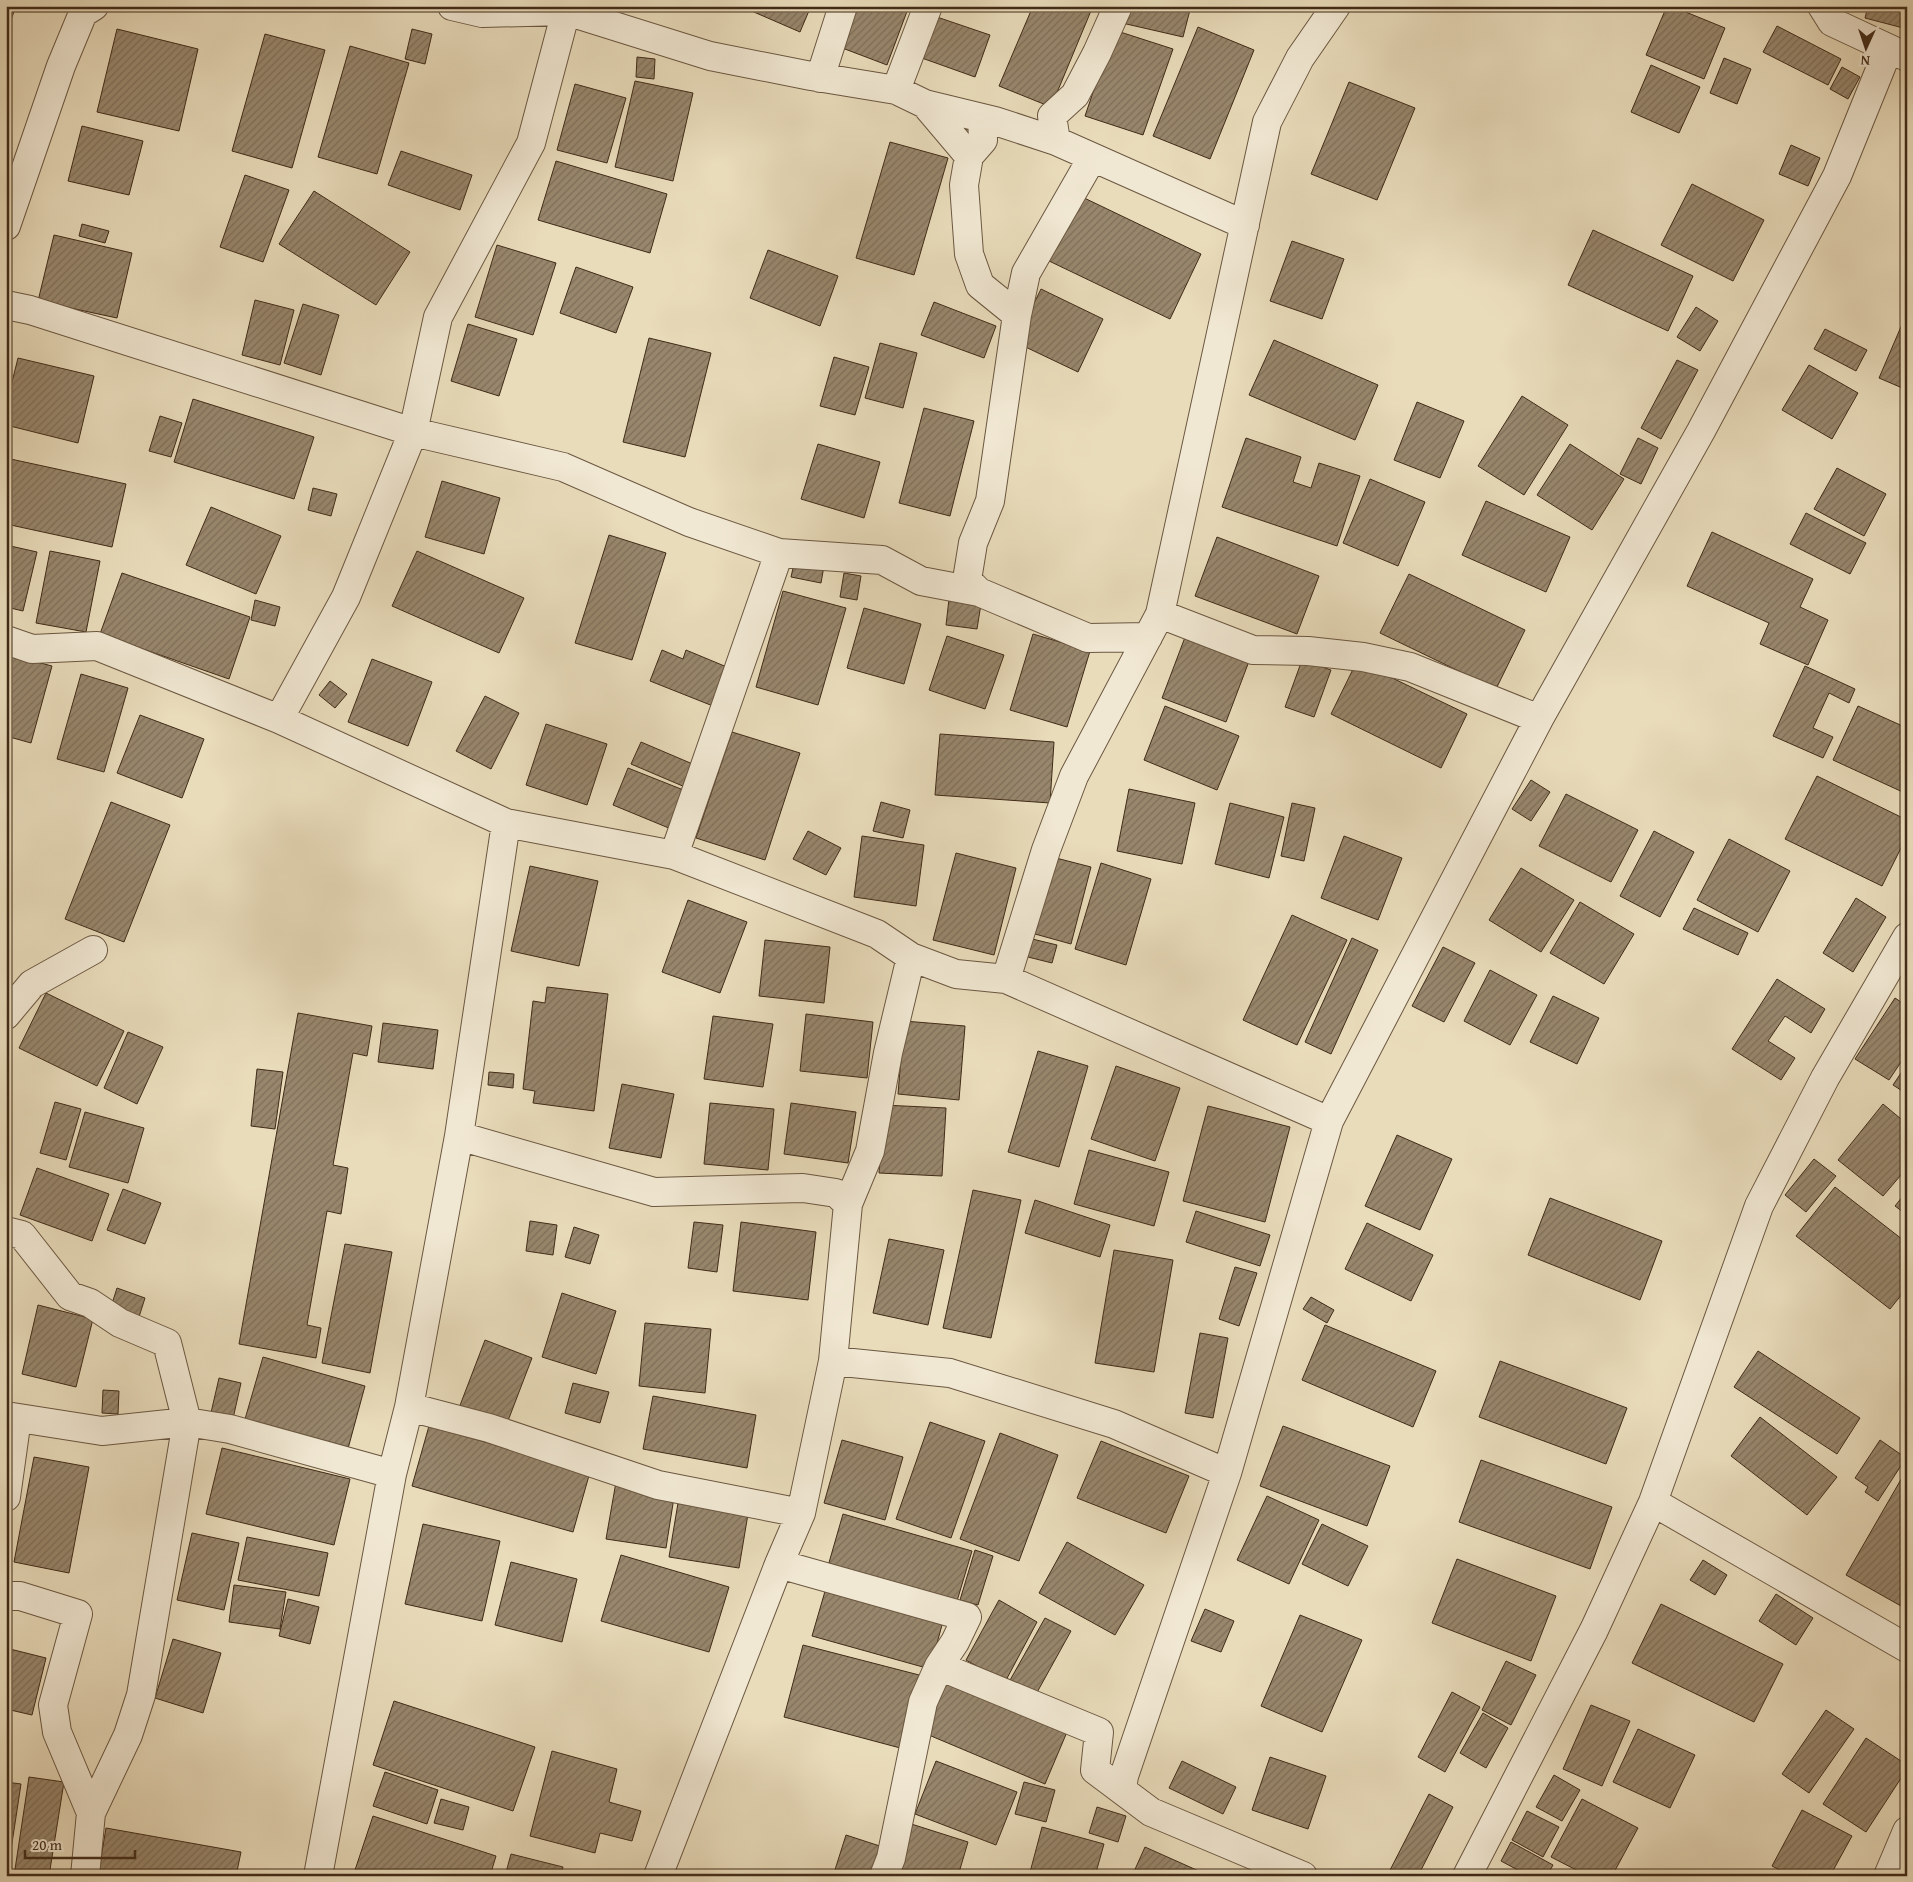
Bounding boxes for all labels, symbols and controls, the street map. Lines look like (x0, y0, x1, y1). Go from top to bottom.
north arrow (1840, 22, 1890, 72)
text: N (1859, 51, 1871, 71)
scale bar (25, 1827, 135, 1859)
text: 20 m (32, 1834, 63, 1855)

